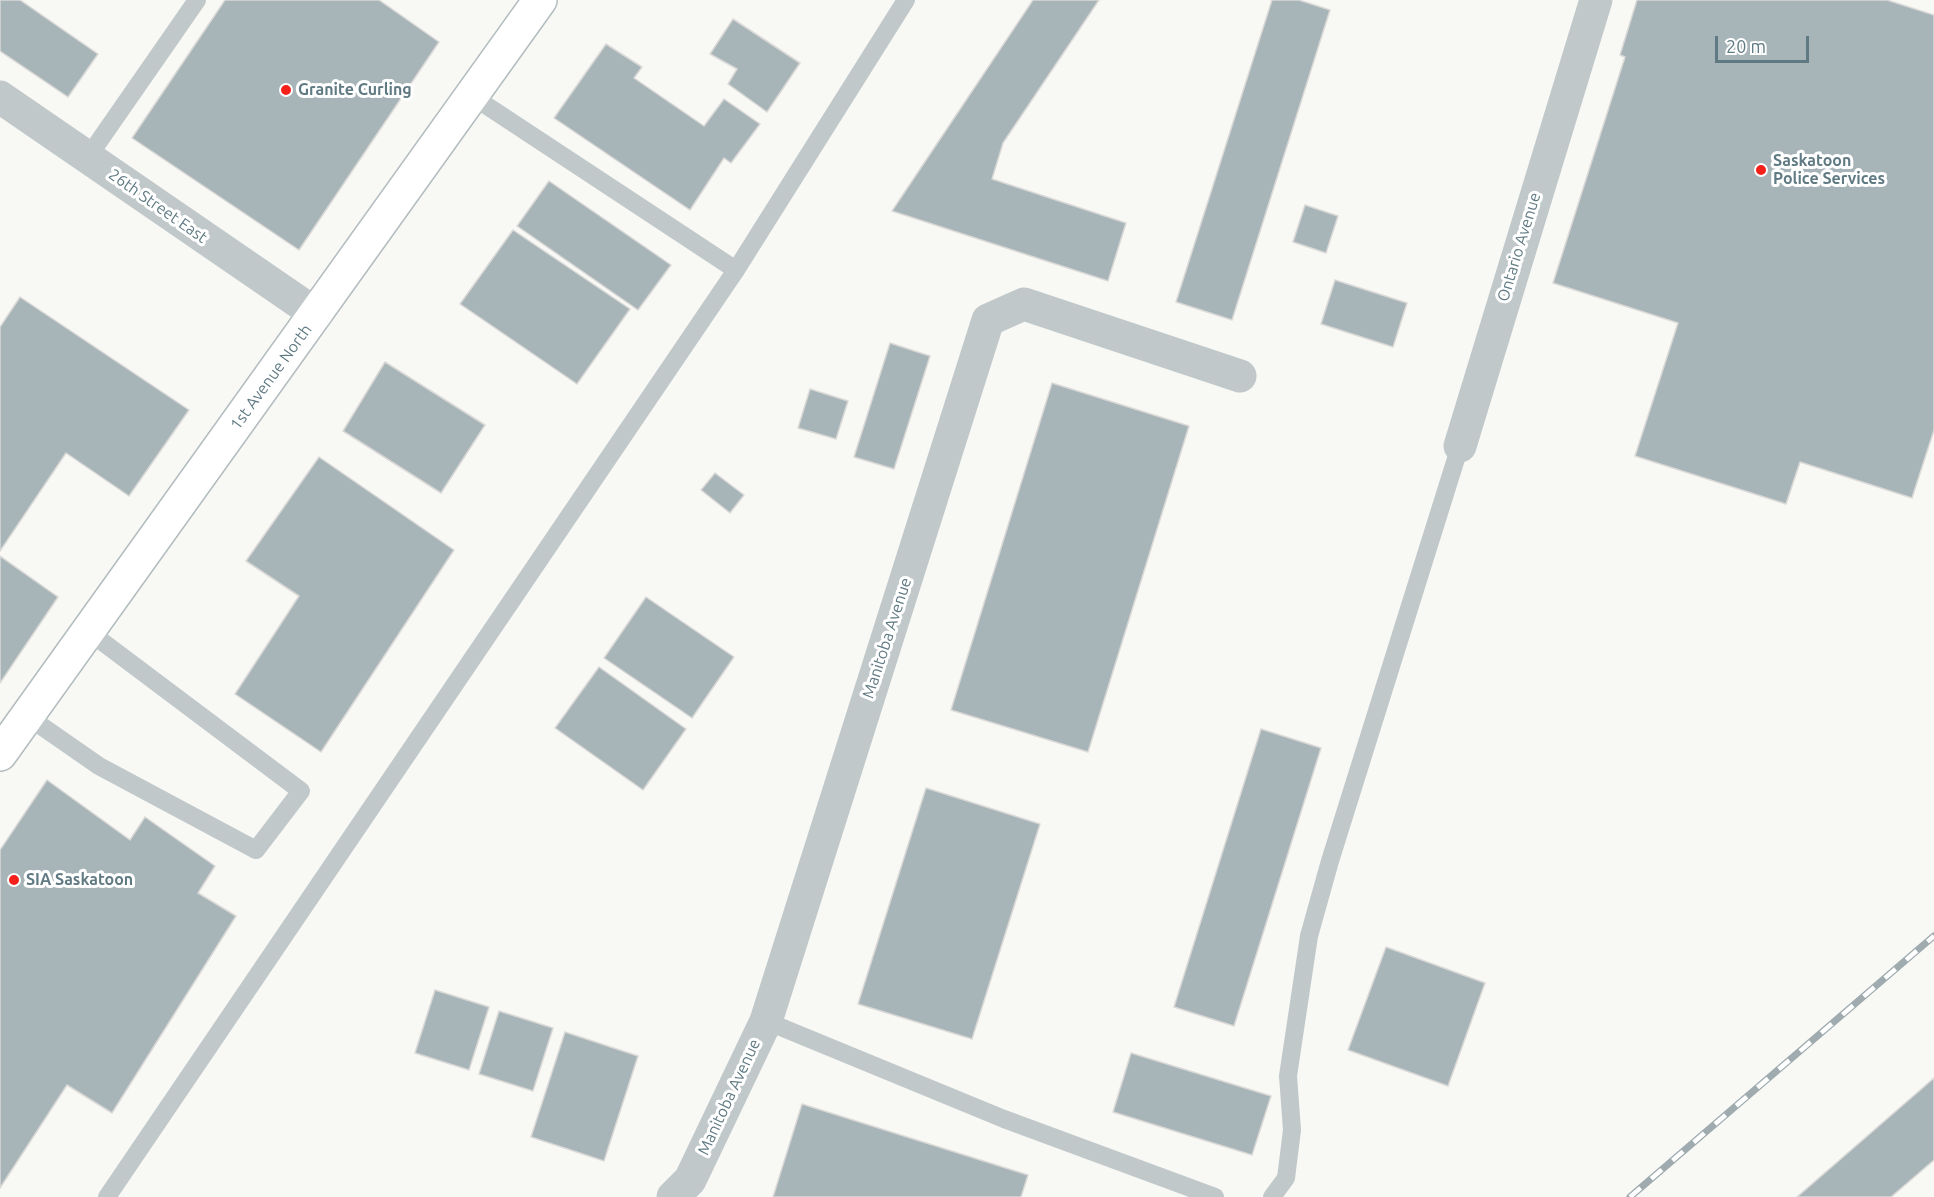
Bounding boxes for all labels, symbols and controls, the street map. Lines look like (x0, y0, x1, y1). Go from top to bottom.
scale bar (1718, 24, 1812, 62)
text: 20 m (1726, 36, 1766, 56)
place label: Granite Curling (298, 80, 412, 100)
marker: Granite Curling (279, 83, 293, 97)
place label: Saskatoon Police Services (1773, 151, 1885, 189)
marker: Saskatoon Police Services (1754, 163, 1768, 177)
street label: 26th Street East (105, 165, 211, 247)
street label: Ontario Avenue (1493, 190, 1545, 304)
street label: 1st Avenue North (226, 320, 316, 434)
street label: Manitoba Avenue (858, 575, 916, 701)
place label: SIA Saskatoon (26, 870, 133, 890)
marker: SIA Saskatoon (7, 873, 21, 887)
street label: Manitoba Avenue (694, 1036, 764, 1158)

